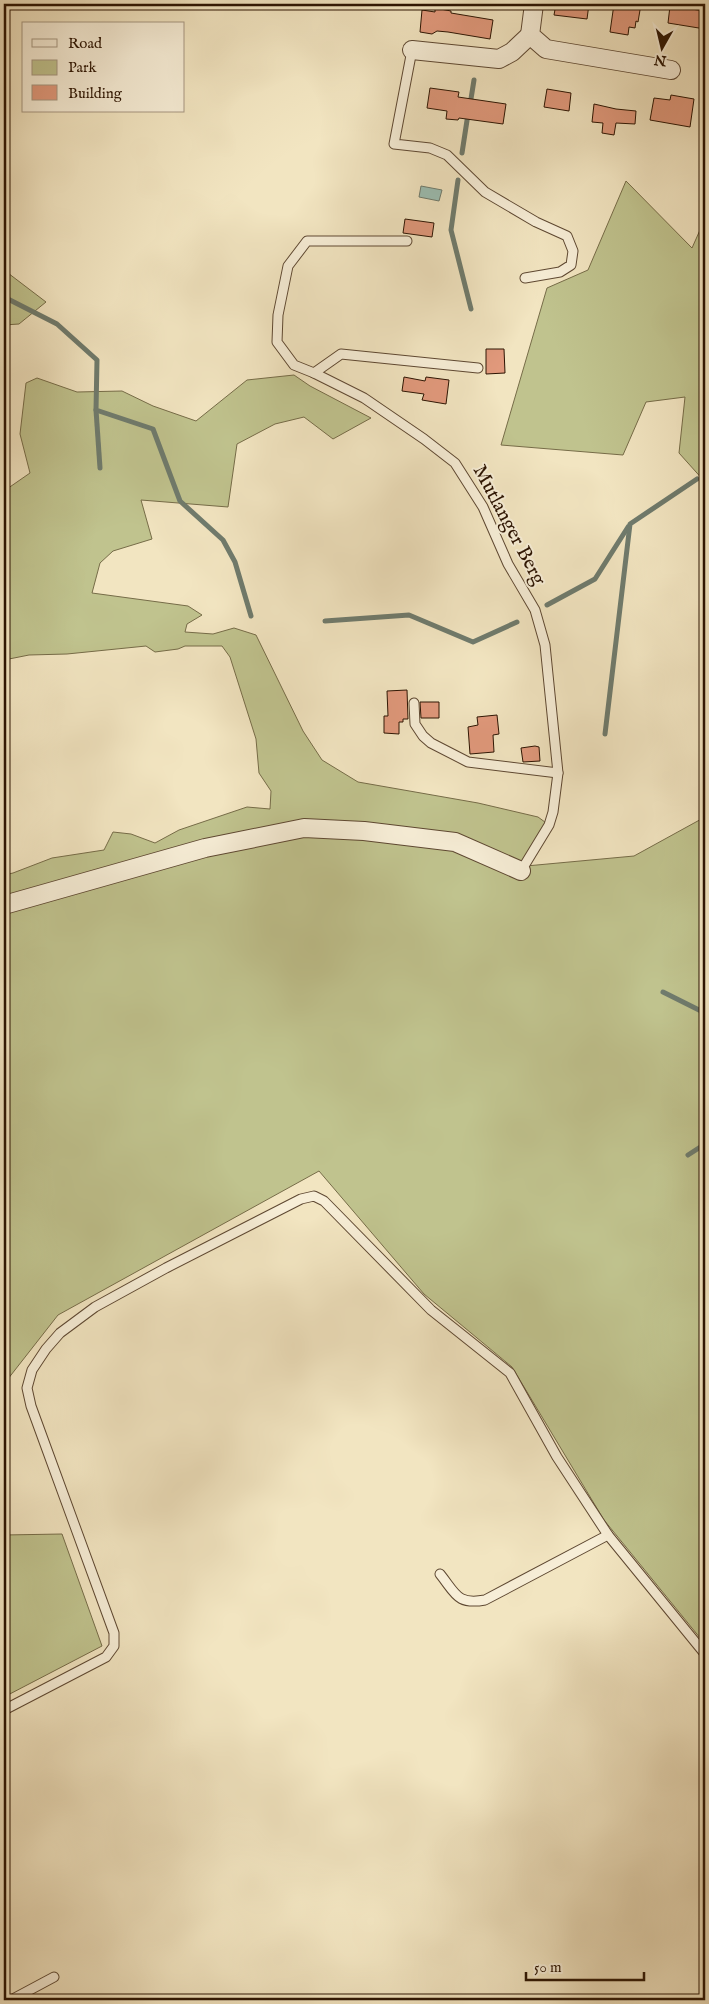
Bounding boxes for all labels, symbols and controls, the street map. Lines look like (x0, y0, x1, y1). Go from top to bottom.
legend (22, 22, 185, 112)
north arrow (636, 22, 686, 72)
text: Road (68, 34, 103, 53)
text: N (653, 50, 669, 70)
text: Park (68, 58, 98, 77)
text: Building (68, 84, 123, 103)
street label: Mutlanger Berg (467, 460, 552, 591)
scale bar (526, 1949, 644, 1981)
text: 50 m (534, 1958, 562, 1977)

